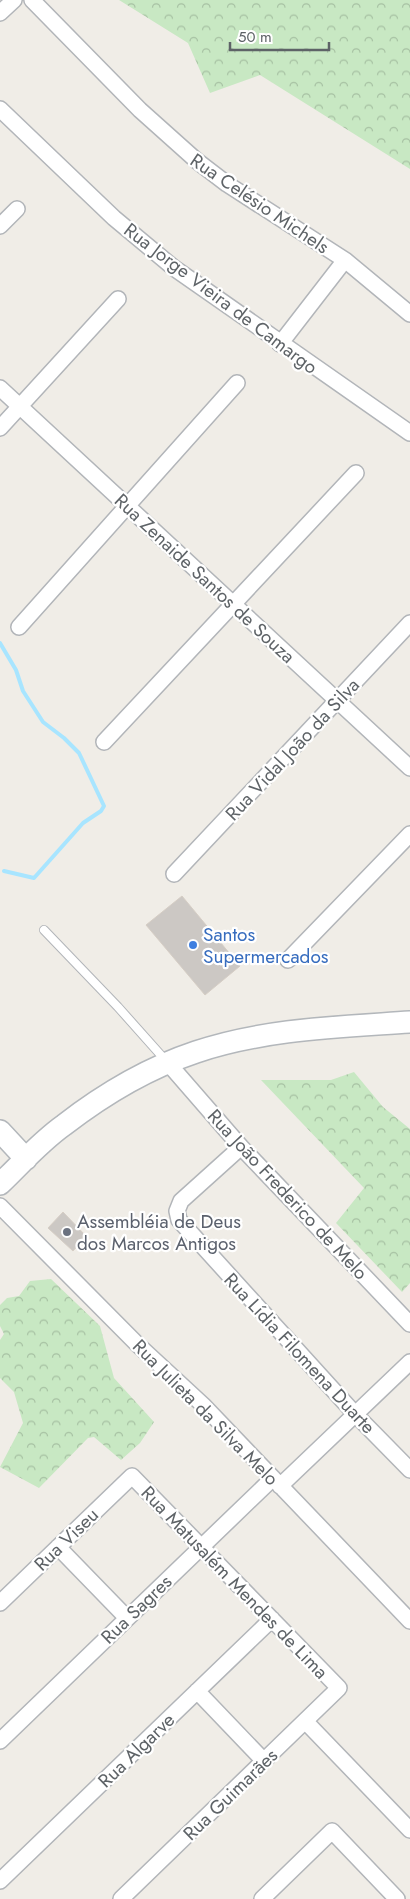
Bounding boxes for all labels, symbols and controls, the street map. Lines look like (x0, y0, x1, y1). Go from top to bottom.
scale bar (230, 20, 329, 52)
text: 50 m (238, 26, 272, 48)
street label: Rua Celésio Michels (185, 147, 335, 260)
street label: Rua Jorge Vieira de Camargo (118, 216, 323, 380)
street label: Rua Zenaide Santos de Souza (108, 487, 301, 669)
street label: Rua Vidal João da Silva (219, 672, 366, 827)
place label: Santos Supermercados (203, 921, 329, 970)
marker: Santos Supermercados (187, 939, 199, 951)
street label: Rua João Frederico de Melo (201, 1103, 374, 1286)
place label: Assembléia de Deus dos Marcos Antigos (77, 1208, 241, 1257)
marker: Assembléia de Deus dos Marcos Antigos (61, 1226, 73, 1238)
street label: Rua Lídia Filomena Duarte (218, 1267, 382, 1440)
street label: Rua Julieta da Silva Melo (126, 1333, 285, 1492)
street label: Rua Matusalém Mendes de Lima (135, 1480, 334, 1685)
street label: Rua Viseu (28, 1502, 105, 1577)
street label: Rua Sagres (95, 1568, 178, 1650)
street label: Rua Algarve (92, 1707, 181, 1794)
street label: Rua Guimarães (177, 1742, 284, 1847)

